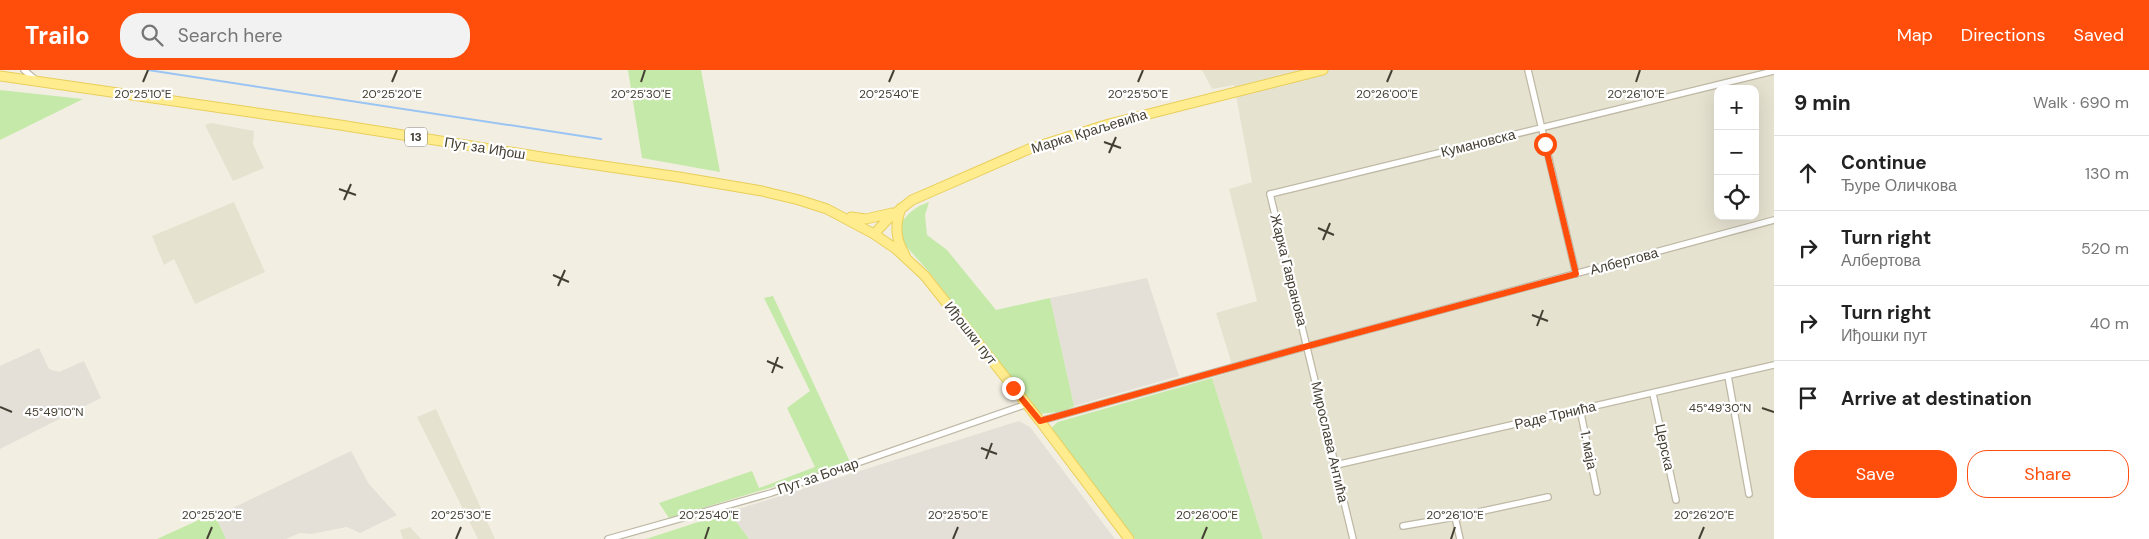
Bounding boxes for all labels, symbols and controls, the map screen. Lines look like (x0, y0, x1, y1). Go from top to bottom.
search box (120, 13, 470, 58)
text: Trailo (25, 20, 90, 51)
icon: search (138, 21, 166, 49)
text: Search here (178, 23, 283, 48)
text: Map (1897, 23, 1933, 47)
text: Directions (1961, 23, 2046, 47)
text: Saved (2074, 23, 2124, 47)
map controls (1714, 85, 1759, 220)
button: + (1714, 85, 1759, 130)
text: 20°25'10"E (114, 86, 172, 102)
text: 20°25'20"E (362, 86, 422, 102)
text: 20°25'30"E (611, 86, 672, 102)
text: 20°25'40"E (859, 86, 919, 102)
text: 20°25'50"E (1108, 86, 1168, 102)
text: 20°26'00"E (1356, 86, 1418, 102)
text: 20°26'10"E (1607, 86, 1665, 102)
text: 9 min (1794, 89, 1851, 117)
text: Walk · 690 m (2033, 92, 2129, 113)
street label: Марка Краљевића (1029, 105, 1149, 157)
street label: Кумановска (1439, 125, 1517, 161)
road number: 13 (405, 128, 427, 146)
button: − (1714, 130, 1759, 175)
street label: Пут за Иђош (443, 133, 527, 163)
route start (1534, 133, 1557, 156)
text: Continue (1841, 150, 1927, 175)
icon: ahead (1794, 159, 1822, 187)
text: 130 m (2085, 163, 2129, 184)
button: locate (1714, 175, 1759, 220)
text: Ђуре Оличкова (1841, 175, 1957, 196)
street label: Жарка Гавранова (1266, 212, 1312, 328)
text: Turn right (1841, 225, 1931, 250)
icon: right (1794, 234, 1822, 262)
text: 520 m (2081, 238, 2129, 259)
street label: Албертова (1588, 243, 1660, 279)
text: Албертова (1841, 250, 1921, 271)
street label: Иђошки пут (941, 298, 1002, 369)
text: Turn right (1841, 300, 1931, 325)
icon: right (1794, 309, 1822, 337)
text: 40 m (2090, 313, 2129, 334)
text: Иђошки пут (1841, 325, 1927, 346)
route end (1002, 377, 1025, 400)
street label: Мирослава Антића (1307, 380, 1353, 504)
icon: arrive (1794, 384, 1822, 412)
text: Arrive at destination (1841, 386, 2032, 411)
street label: Раде Трнића (1513, 397, 1598, 433)
text: 45°49'30"N (1689, 400, 1751, 416)
text: 45°49'10"N (24, 404, 84, 420)
street label: Церска (1651, 422, 1679, 472)
street label: 1. маја (1576, 429, 1602, 471)
button: Save (1794, 450, 1957, 498)
button: Share (1967, 450, 2129, 498)
street label: Пут за Бочар (775, 454, 861, 498)
text: 20°25'20"E (182, 507, 242, 523)
text: 20°25'30"E (431, 507, 492, 523)
text: 20°25'40"E (679, 507, 739, 523)
text: 20°25'50"E (928, 507, 988, 523)
text: 20°26'00"E (1176, 507, 1238, 523)
text: 20°26'10"E (1426, 507, 1484, 523)
text: 20°26'20"E (1674, 507, 1735, 523)

